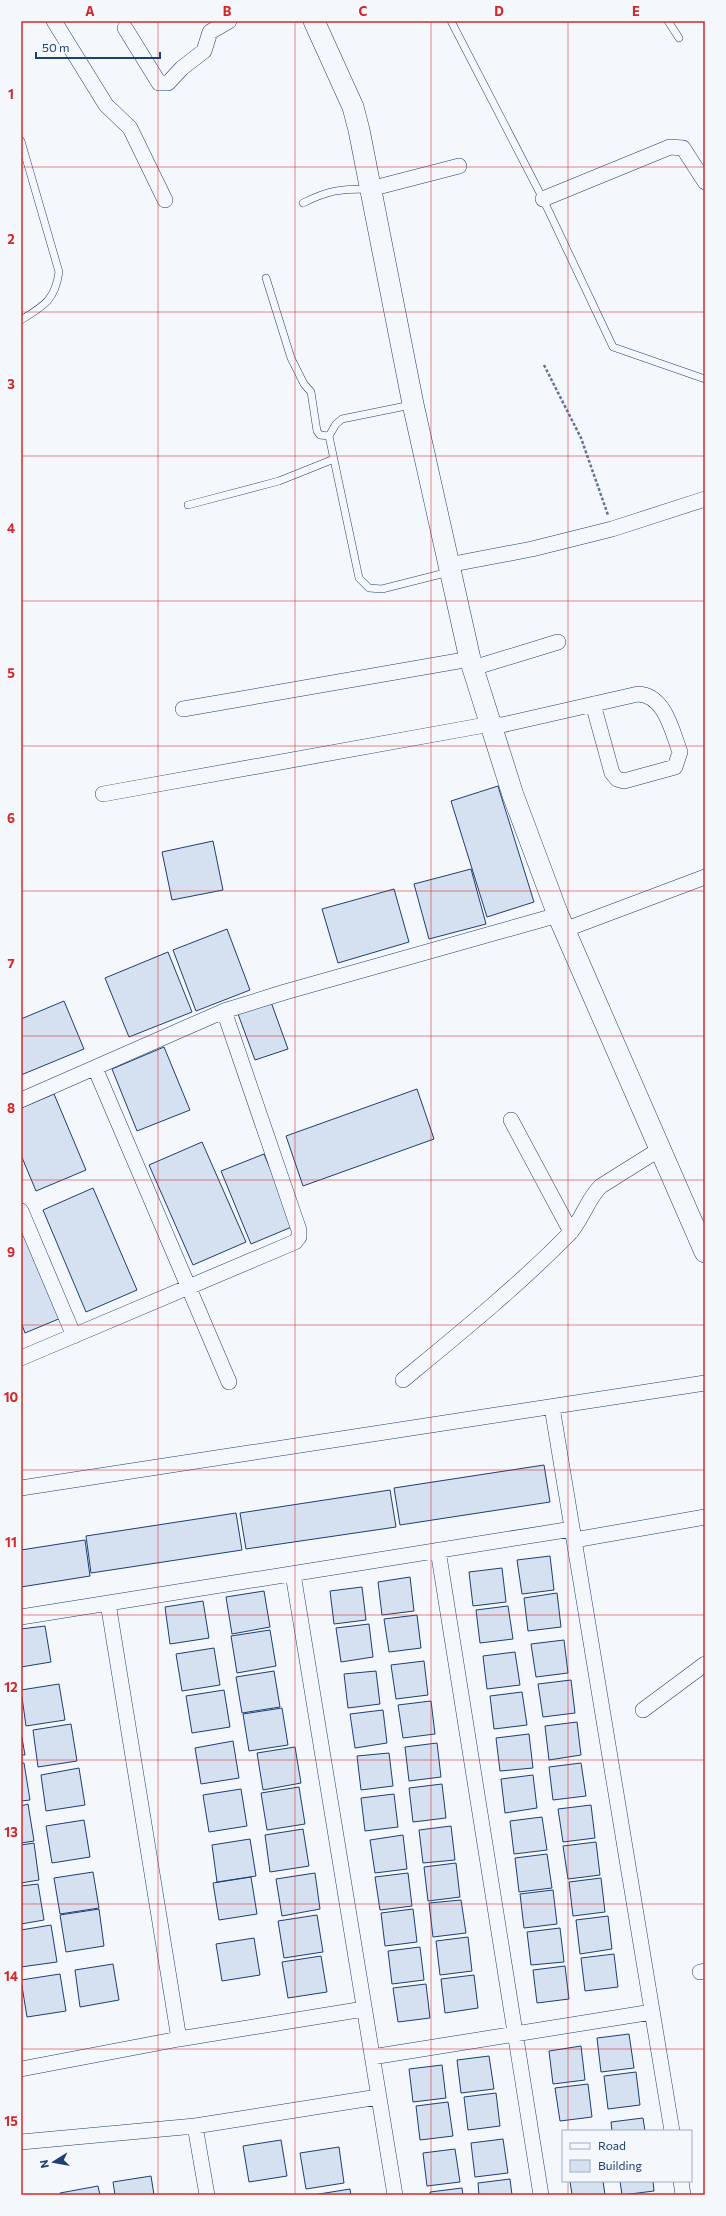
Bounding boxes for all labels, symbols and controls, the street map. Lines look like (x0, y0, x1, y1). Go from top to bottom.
text: A (85, 3, 95, 19)
text: B (223, 3, 232, 19)
text: C (359, 3, 368, 19)
text: D (494, 3, 504, 19)
text: E (632, 3, 640, 19)
scale bar (36, 34, 160, 60)
text: 50 m (42, 40, 70, 54)
text: 1 (8, 86, 14, 102)
text: 2 (7, 231, 15, 247)
text: 3 (7, 376, 15, 392)
text: 4 (7, 520, 15, 536)
text: 5 (7, 665, 15, 681)
text: 6 (7, 810, 15, 826)
text: 7 (7, 955, 15, 971)
text: 8 (7, 1100, 15, 1116)
text: 9 (7, 1244, 15, 1260)
text: 10 (4, 1389, 19, 1405)
text: 11 (5, 1534, 17, 1550)
text: 12 (4, 1679, 18, 1695)
text: 13 (4, 1824, 18, 1840)
text: 14 (4, 1968, 18, 1984)
text: 15 (4, 2113, 18, 2129)
legend (562, 2130, 692, 2182)
text: Road (598, 2138, 626, 2152)
north arrow (34, 2142, 74, 2182)
text: Building (598, 2158, 642, 2172)
text: N (37, 2159, 51, 2169)

